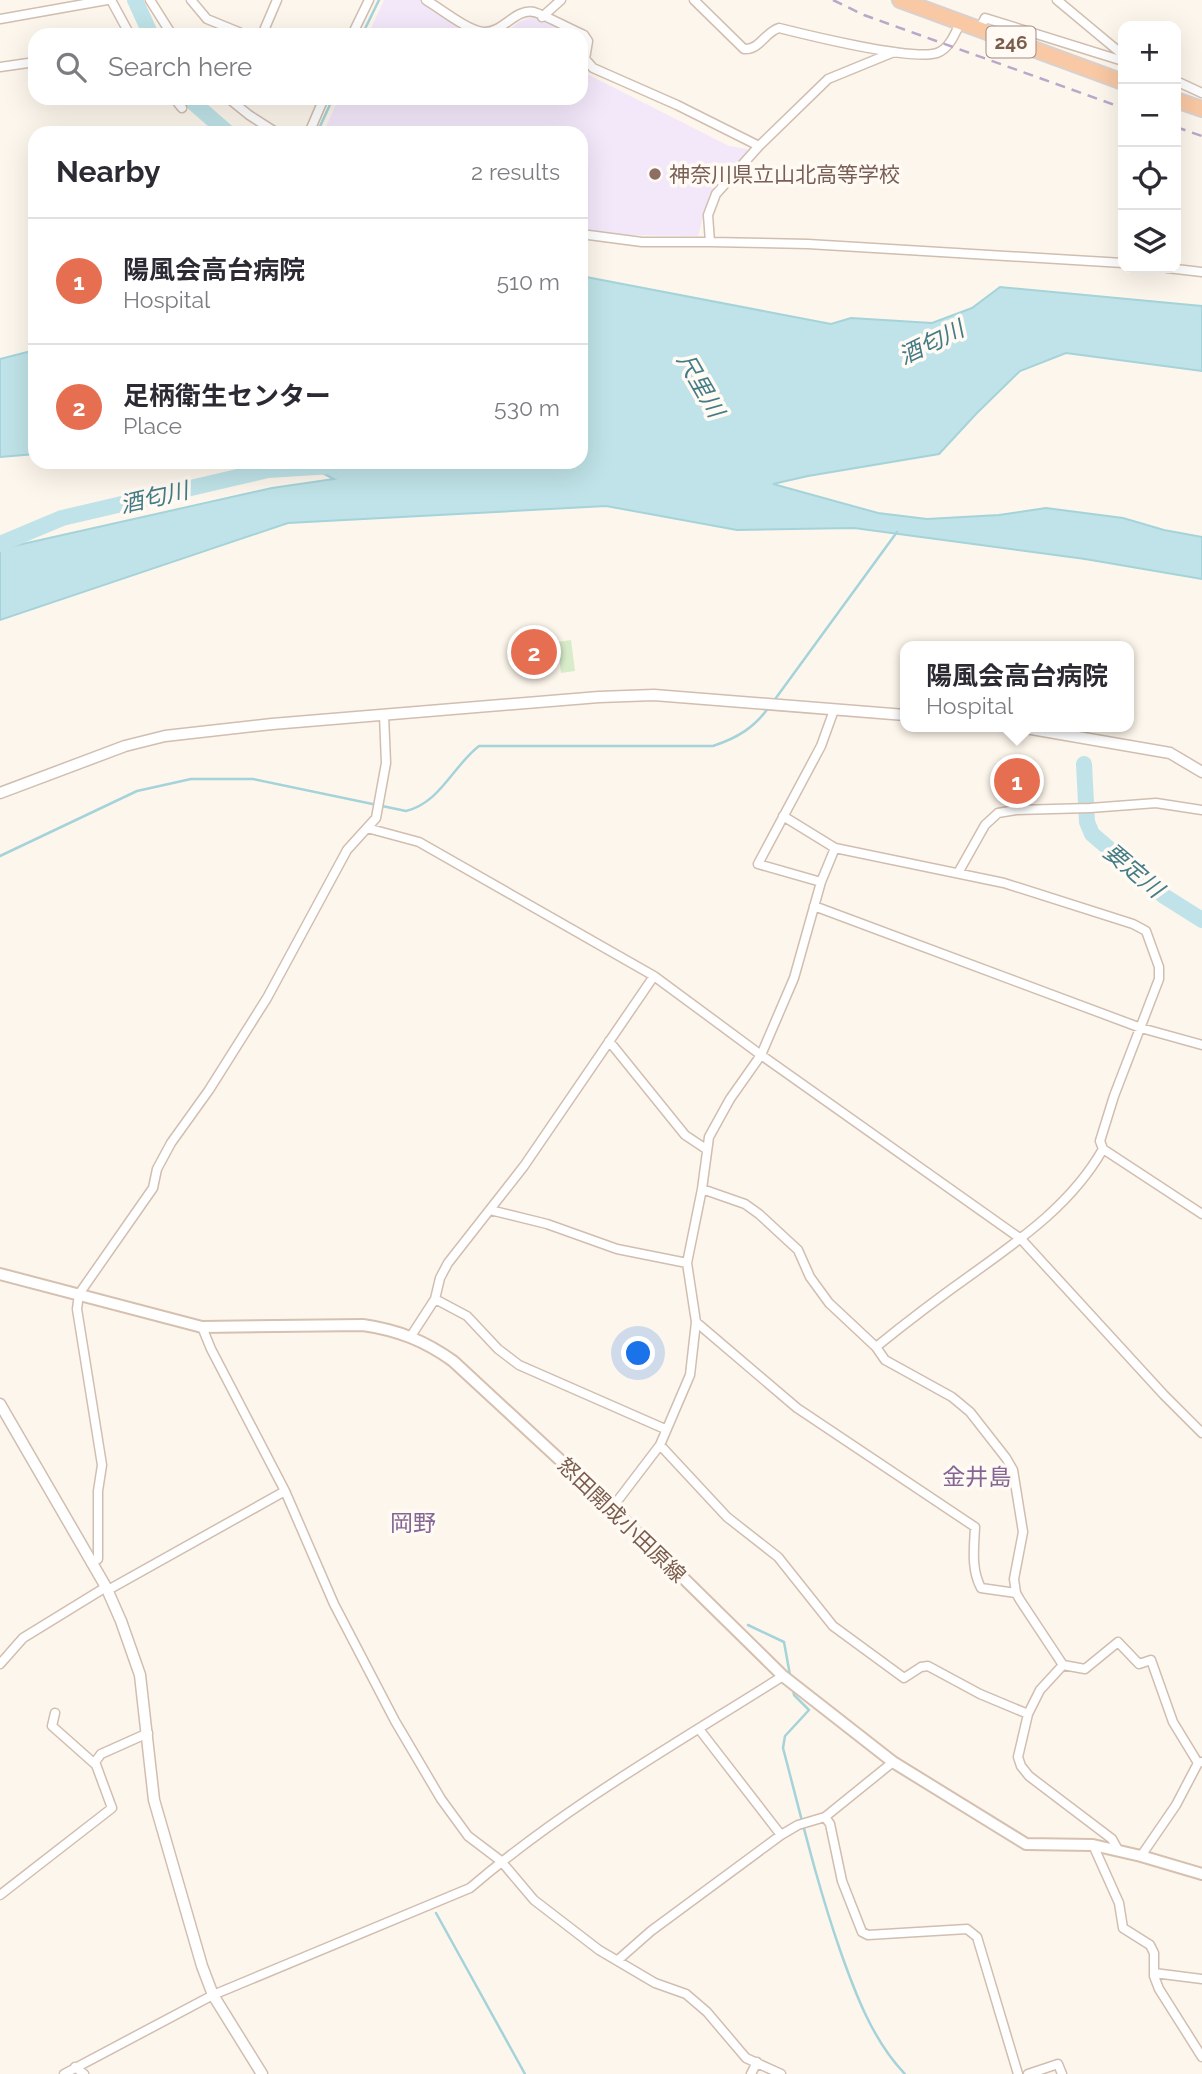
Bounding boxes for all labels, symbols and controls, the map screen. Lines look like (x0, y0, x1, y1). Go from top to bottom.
map controls (1118, 21, 1181, 273)
button: + (1118, 21, 1181, 84)
road number: 246 (986, 26, 1036, 58)
search box (28, 28, 588, 105)
icon: search (52, 48, 90, 86)
text: Search here (108, 52, 252, 82)
button: − (1118, 84, 1181, 147)
button: locate (1118, 147, 1181, 210)
text: Nearby (56, 154, 160, 189)
text: 2 results (471, 158, 560, 185)
place label: 神奈川県立山北高等学校 (669, 162, 900, 187)
marker: 神奈川県立山北高等学校 (647, 166, 663, 182)
button: layers (1118, 210, 1181, 273)
text: 陽風会高台病院 (123, 255, 305, 285)
text: 1 (73, 268, 85, 295)
text: 510 m (497, 268, 560, 295)
text: Hospital (123, 286, 210, 313)
water label: 酒匂川 (894, 313, 971, 369)
water label: 尺里川 (672, 348, 731, 424)
text: 足柄衛生センター (123, 381, 331, 411)
text: 2 (73, 394, 85, 421)
text: 530 m (494, 394, 560, 421)
text: Place (123, 412, 182, 439)
water label: 酒匂川 (117, 475, 194, 518)
pin: 2 (511, 626, 557, 678)
popup (900, 641, 1134, 732)
text: 陽風会高台病院 (926, 661, 1108, 691)
text: Hospital (926, 692, 1013, 719)
pin: 1 (994, 755, 1040, 807)
water label: 要定川 (1099, 837, 1171, 904)
your location (621, 1336, 655, 1370)
street label: 怒田開成小田原線 (553, 1453, 691, 1587)
district label: 金井島 (943, 1463, 1012, 1490)
district label: 岡野 (390, 1509, 436, 1536)

